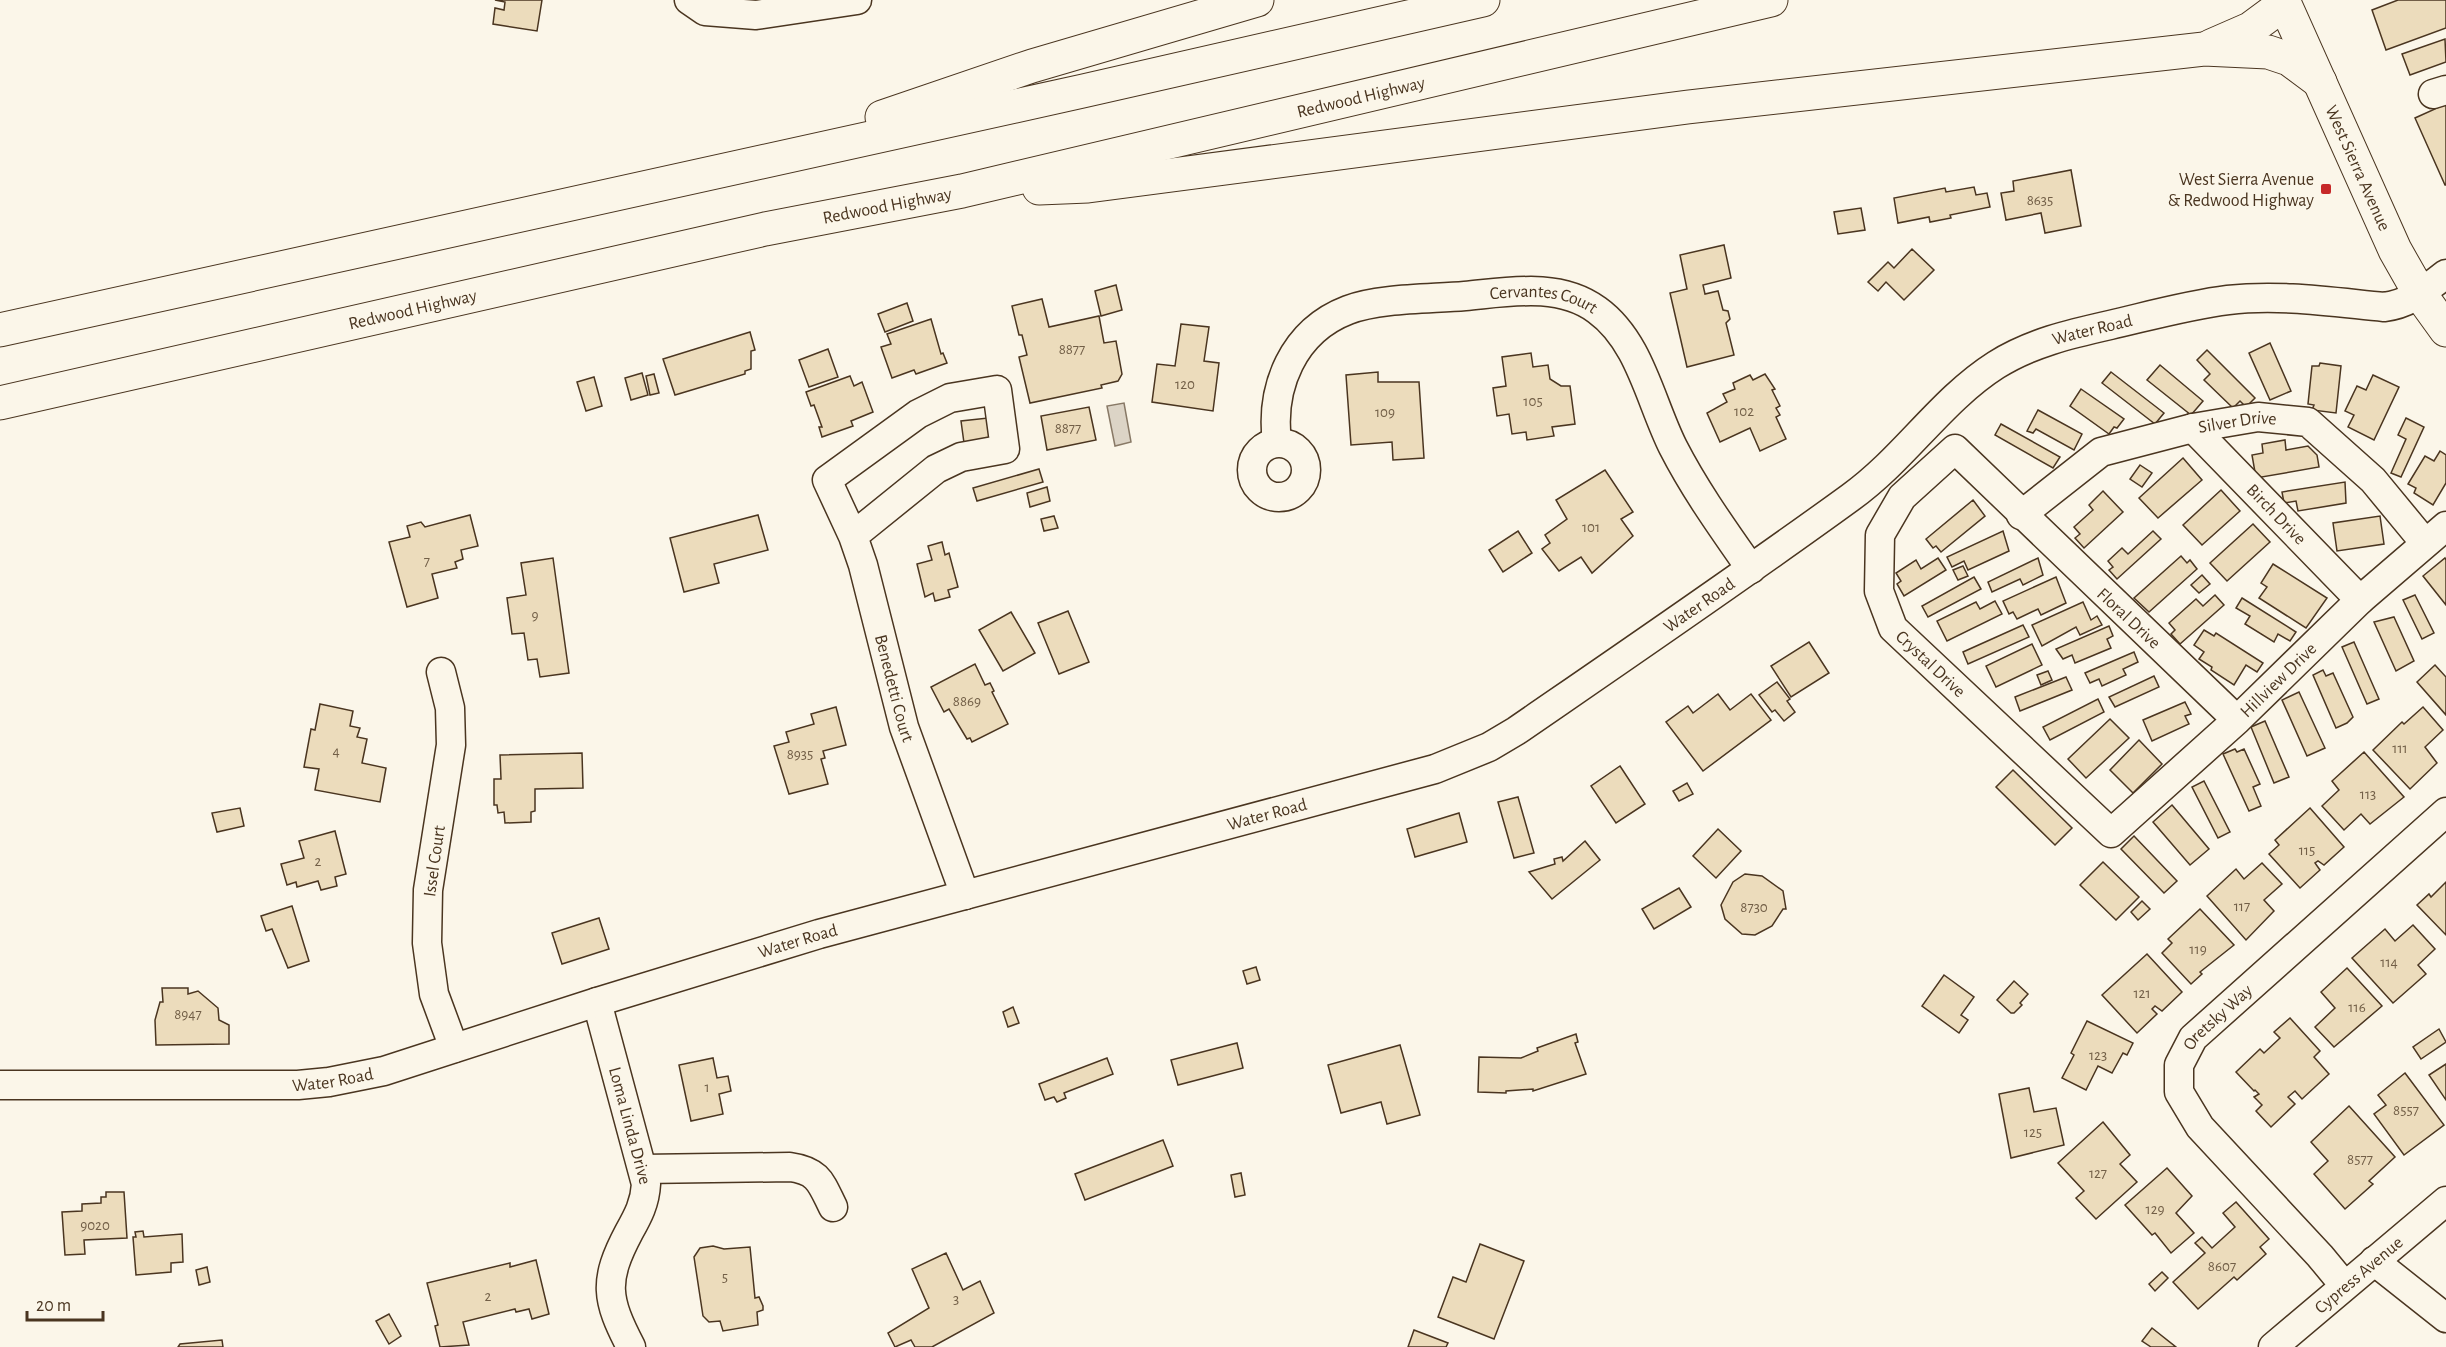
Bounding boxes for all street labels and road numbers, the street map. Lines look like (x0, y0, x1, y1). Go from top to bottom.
street label: Redwood Highway (1295, 74, 1427, 122)
street label: West Sierra Avenue (2321, 103, 2393, 234)
street label: Redwood Highway (821, 185, 954, 228)
street label: Cervantes Court (1489, 283, 1601, 318)
street label: Redwood Highway (347, 287, 479, 333)
street label: Water Road (2050, 312, 2134, 349)
street label: Silver Drive (2197, 409, 2278, 437)
street label: Birch Drive (2243, 481, 2309, 549)
street label: Water Road (1661, 575, 1738, 636)
street label: Floral Drive (2093, 585, 2164, 652)
street label: Crystal Drive (1892, 627, 1968, 701)
street label: Benedetti Court (871, 633, 917, 745)
street label: Hillview Drive (2237, 640, 2320, 721)
street label: Water Road (1225, 796, 1309, 834)
street label: Issel Court (421, 824, 449, 898)
street label: Water Road (756, 921, 840, 962)
street label: Oretsky Way (2180, 981, 2256, 1053)
street label: Water Road (291, 1065, 375, 1096)
street label: Loma Linda Drive (605, 1065, 654, 1187)
street label: Cypress Avenue (2312, 1234, 2407, 1318)

